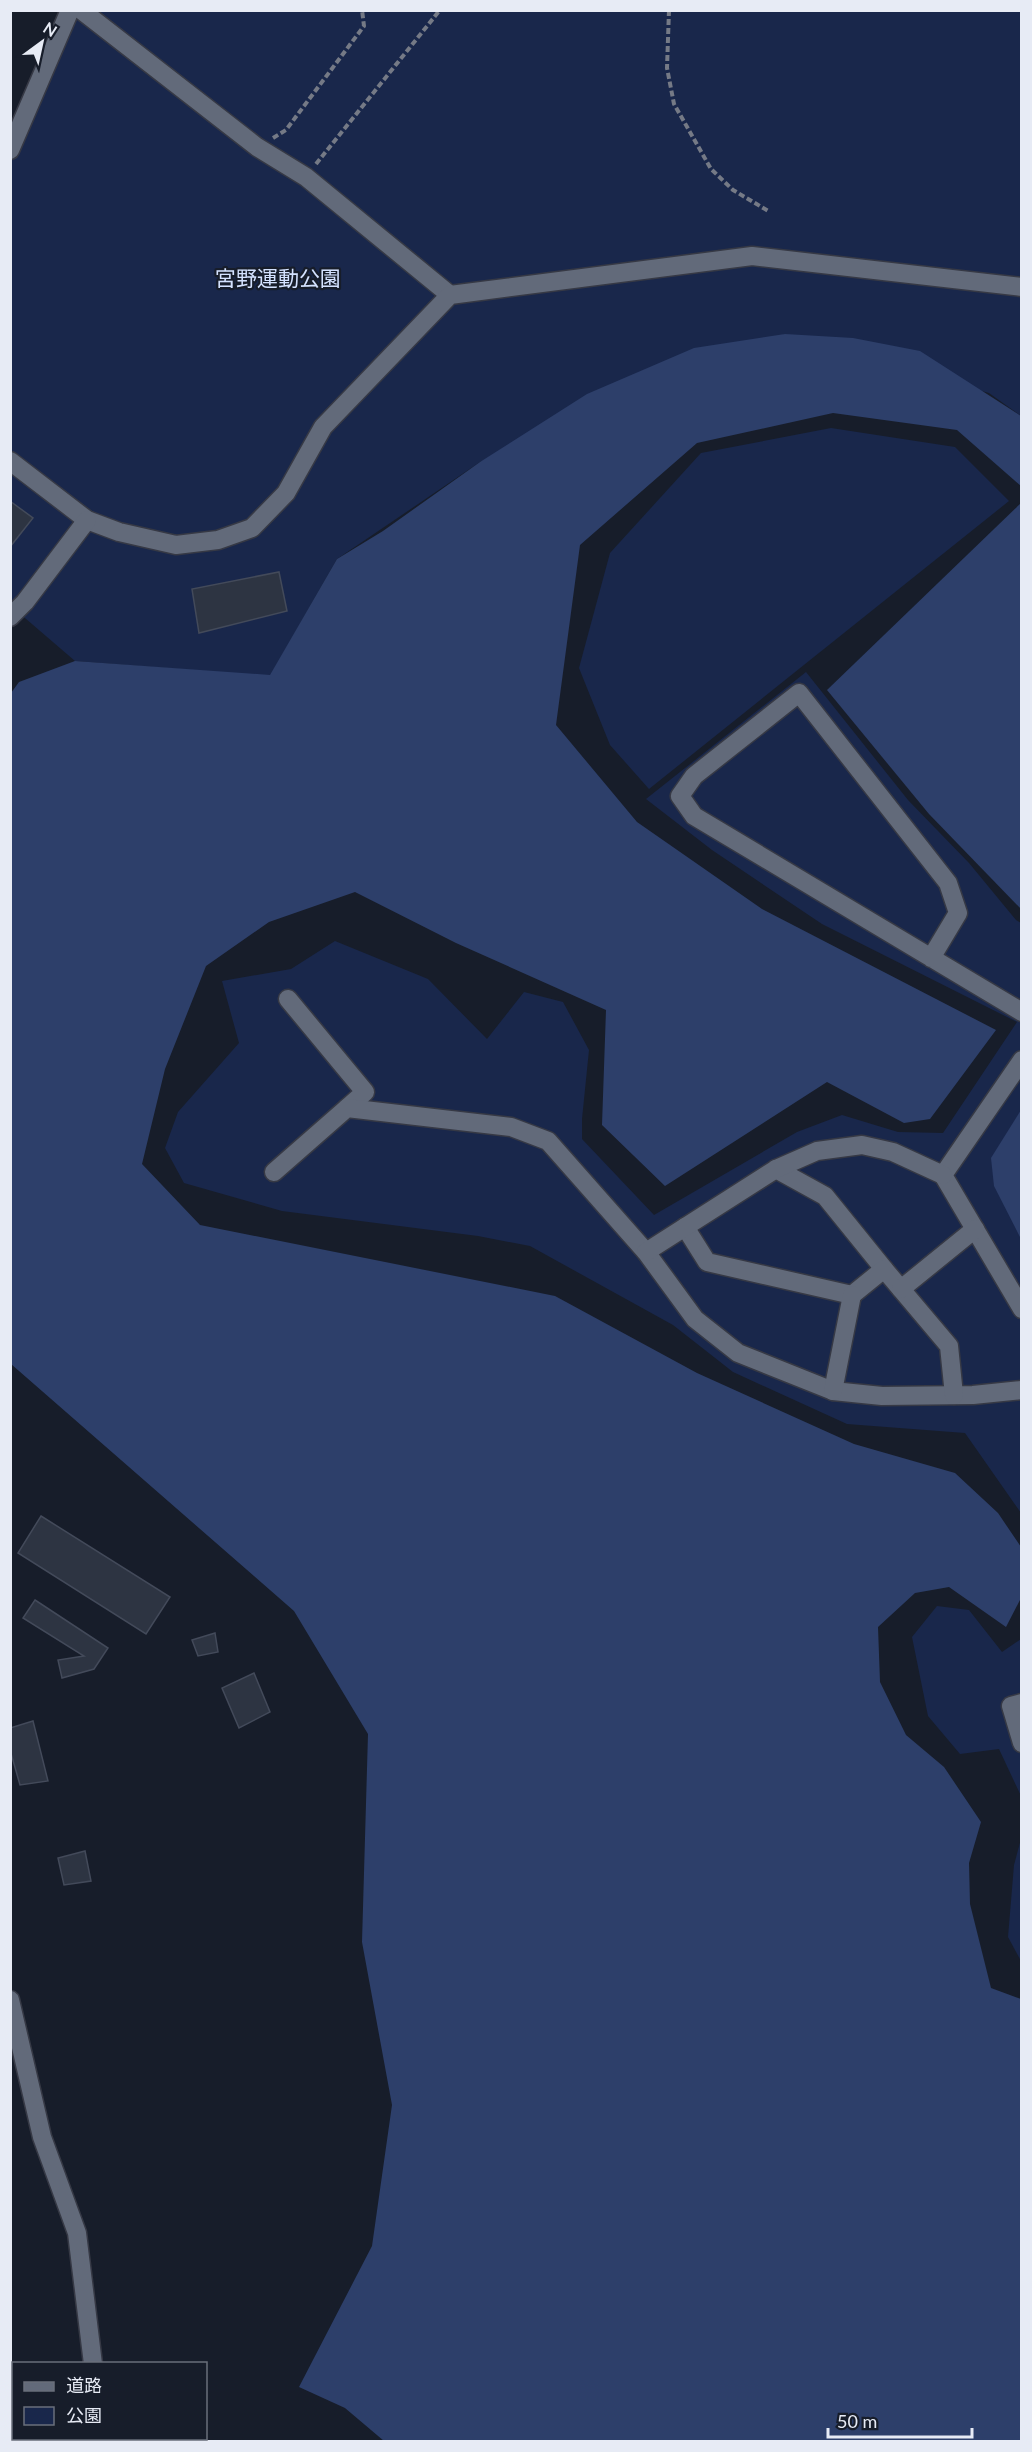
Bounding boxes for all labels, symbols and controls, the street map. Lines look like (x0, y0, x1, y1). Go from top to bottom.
north arrow (12, 12, 72, 72)
text: N (40, 18, 61, 40)
park label: 宮野運動公園 (215, 265, 341, 290)
legend (12, 2362, 207, 2440)
text: 道路 (66, 2374, 102, 2396)
scale bar (828, 2401, 972, 2439)
text: 公園 (66, 2404, 102, 2426)
text: 50 m (837, 2410, 877, 2432)

